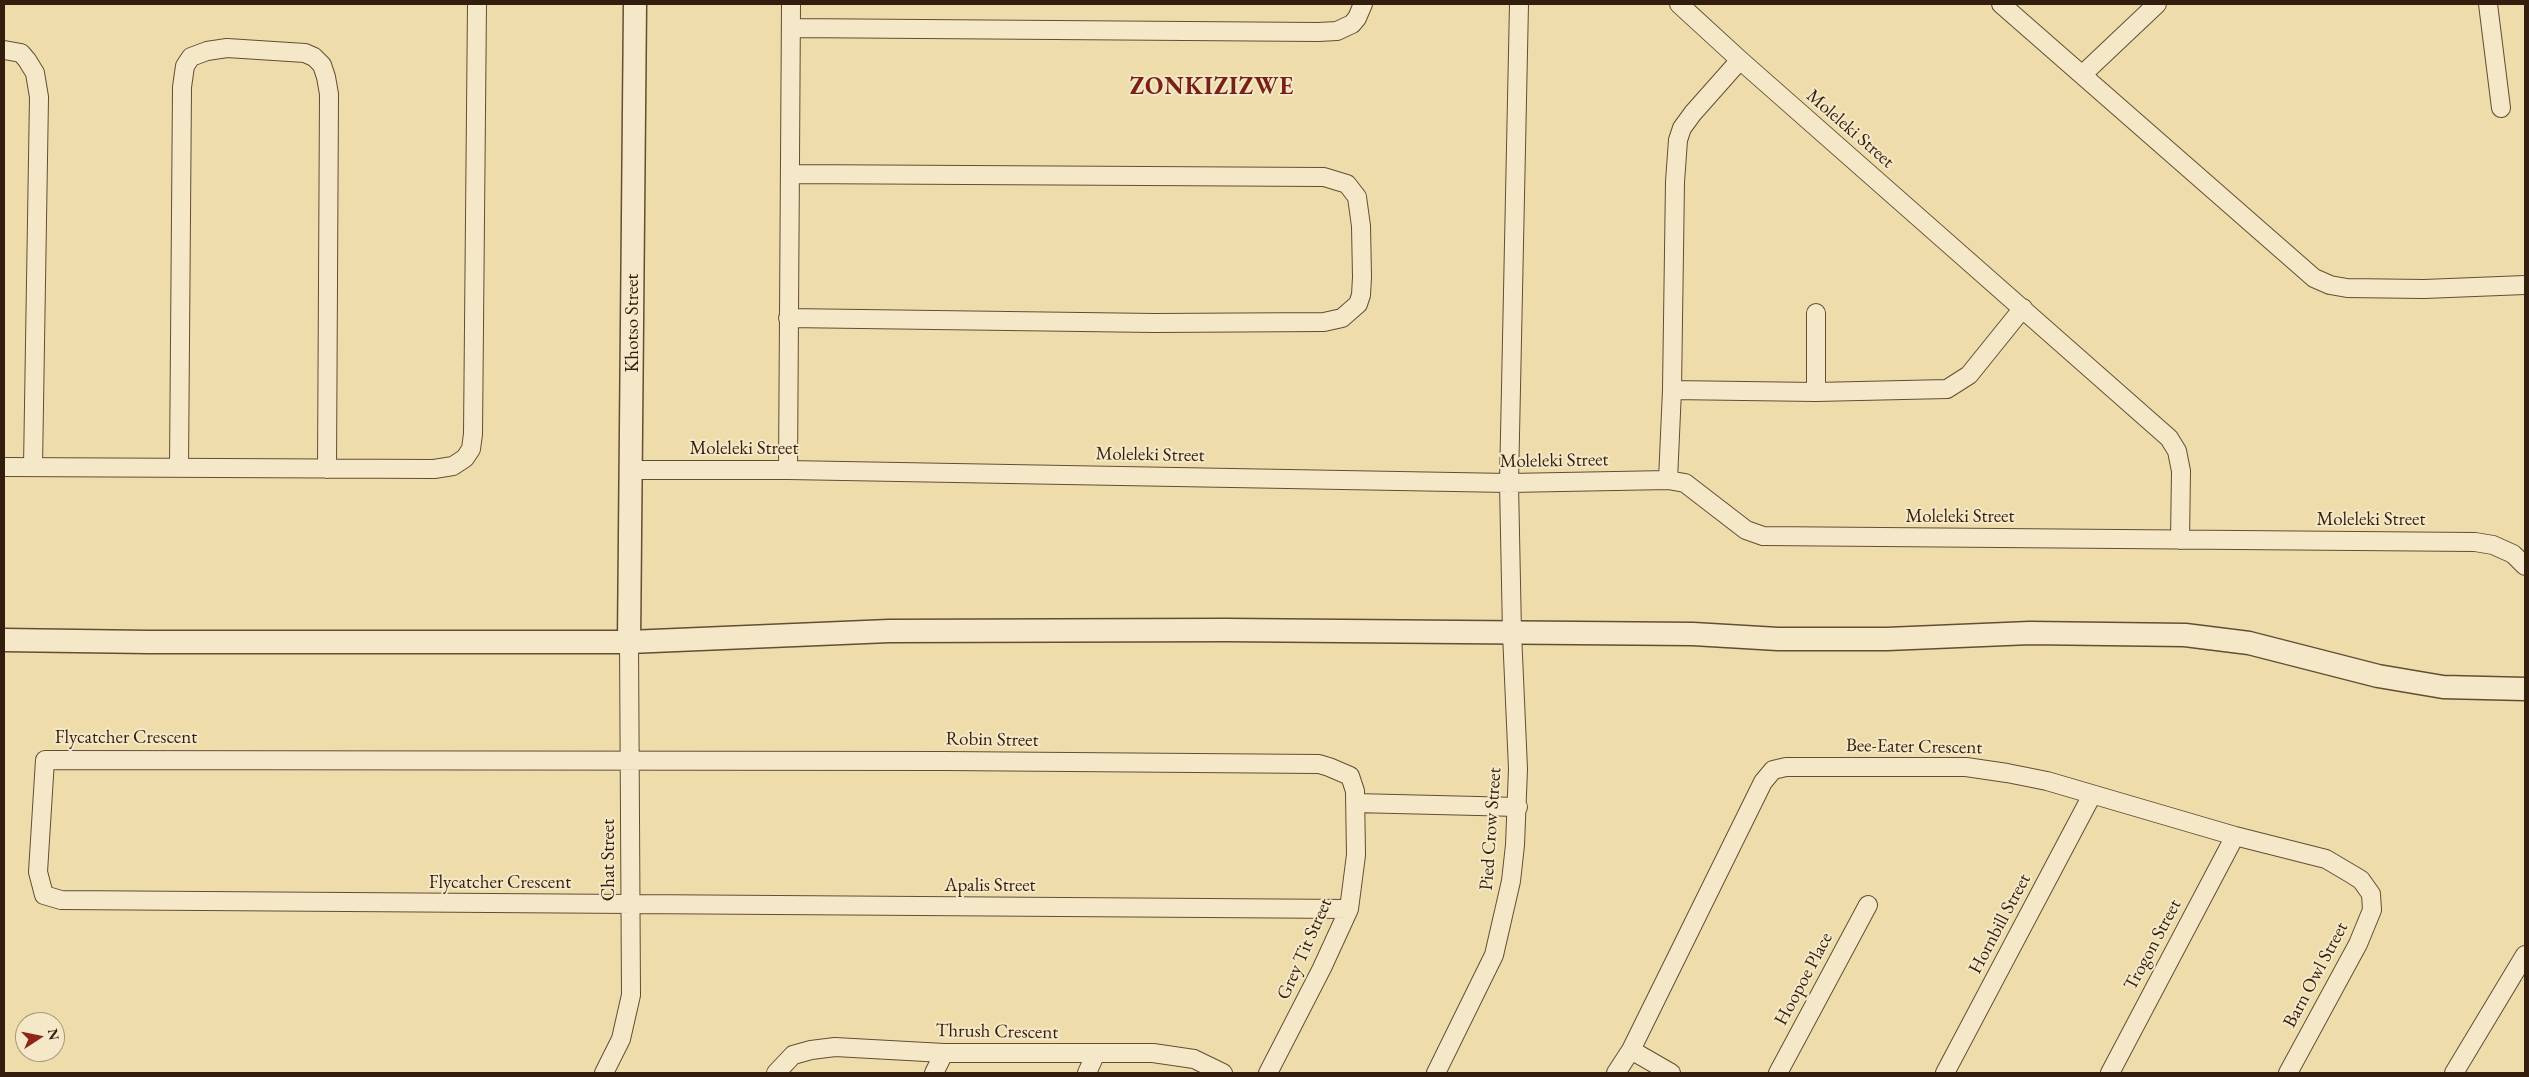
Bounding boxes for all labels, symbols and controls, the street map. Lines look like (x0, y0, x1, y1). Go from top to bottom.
district label: ZONKIZIZWE (1128, 73, 1296, 101)
street label: Moleleki Street (1801, 85, 1899, 173)
street label: Khotso Street (622, 273, 644, 373)
street label: Moleleki Street (690, 438, 798, 460)
street label: Moleleki Street (1095, 443, 1205, 467)
street label: Moleleki Street (1499, 449, 1609, 473)
street label: Moleleki Street (1906, 506, 2014, 528)
street label: Moleleki Street (2317, 509, 2425, 531)
street label: Flycatcher Crescent (55, 727, 197, 749)
street label: Robin Street (945, 728, 1039, 752)
street label: Bee-Eater Crescent (1846, 734, 1982, 760)
street label: Pied Crow Street (1475, 767, 1507, 891)
street label: Chat Street (598, 819, 620, 901)
street label: Hornbill Street (1964, 870, 2036, 978)
street label: Flycatcher Crescent (429, 872, 571, 894)
street label: Apalis Street (944, 875, 1036, 897)
street label: Grey Tit Street (1272, 895, 1338, 1003)
street label: Trogon Street (2120, 896, 2186, 994)
street label: Barn Owl Street (2279, 918, 2353, 1032)
street label: Hoopoe Place (1770, 929, 1838, 1029)
north arrow (15, 1012, 65, 1062)
street label: Thrush Crescent (935, 1020, 1059, 1044)
text: N (44, 1027, 64, 1042)

